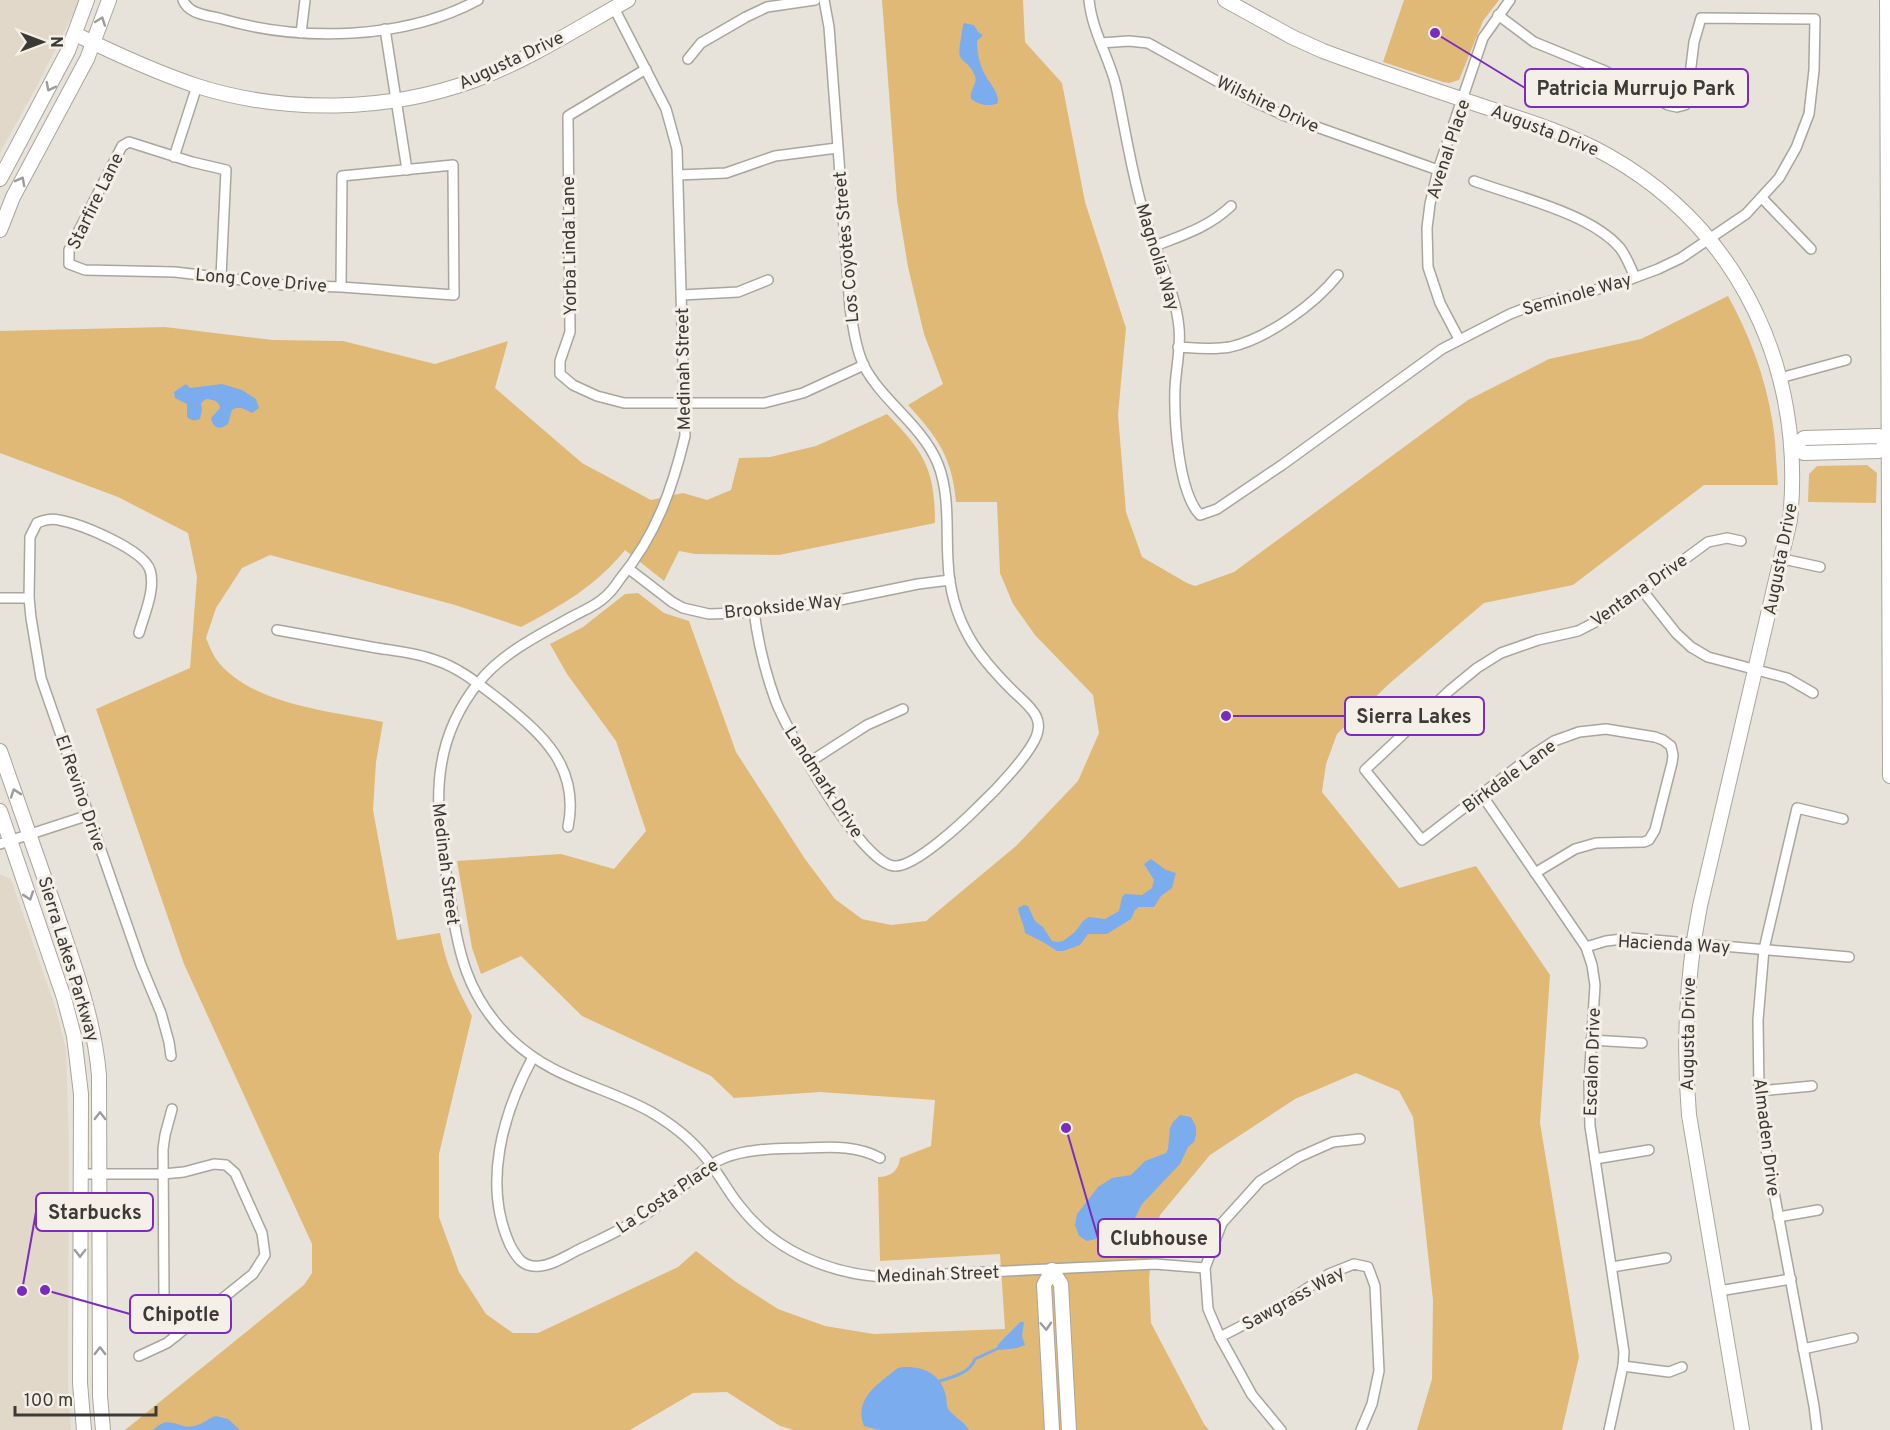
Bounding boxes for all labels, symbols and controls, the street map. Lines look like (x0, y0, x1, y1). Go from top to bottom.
north arrow (12, 12, 72, 72)
one-way arrow (94, 17, 107, 27)
street label: Augusta Drive (455, 27, 568, 96)
text: N (45, 36, 65, 48)
callout: Patricia Murrujo Park (1525, 69, 1748, 107)
street label: Wilshire Drive (1212, 72, 1322, 139)
text: Patricia Murrujo Park (1536, 77, 1736, 103)
one-way arrow (46, 80, 57, 91)
street label: Avenal Place (1422, 97, 1476, 202)
street label: Augusta Drive (1487, 100, 1602, 163)
street label: Starfire Lane (63, 149, 130, 254)
street label: Los Coyotes Street (829, 170, 866, 324)
street label: Yorba Linda Lane (558, 176, 583, 316)
one-way arrow (14, 177, 25, 187)
street label: Magnolia Way (1129, 201, 1184, 314)
street label: Long Cove Drive (194, 264, 328, 299)
street label: Seminole Way (1520, 269, 1635, 322)
street label: Medinah Street (672, 307, 697, 431)
street label: Augusta Drive (1759, 501, 1804, 617)
street label: Ventana Drive (1587, 549, 1693, 633)
street label: Brookside Way (723, 590, 843, 625)
callout: Sierra Lakes (1345, 697, 1484, 735)
text: Sierra Lakes (1356, 705, 1472, 731)
street label: Landmark Drive (778, 723, 867, 843)
street label: El Revino Drive (49, 732, 110, 855)
street label: Birkdale Lane (1458, 735, 1561, 819)
one-way arrow (9, 788, 22, 799)
street label: Medinah Street (426, 802, 463, 927)
street label: Sierra Lakes Parkway (31, 874, 104, 1045)
one-way arrow (22, 890, 35, 901)
street label: Hacienda Way (1617, 931, 1731, 960)
street label: Augusta Drive (1677, 977, 1702, 1091)
street label: Escalon Drive (1580, 1007, 1607, 1117)
street label: Almaden Drive (1747, 1077, 1784, 1198)
one-way arrow (93, 1111, 106, 1120)
street label: La Costa Place (612, 1155, 723, 1240)
callout: Starbucks (36, 1193, 153, 1231)
text: Starbucks (48, 1201, 142, 1227)
callout: Clubhouse (1098, 1219, 1220, 1257)
text: Clubhouse (1110, 1227, 1208, 1253)
one-way arrow (74, 1249, 86, 1258)
street label: Medinah Street (876, 1262, 1000, 1289)
street label: Sawgrass Way (1239, 1262, 1349, 1337)
callout: Chipotle (130, 1295, 231, 1333)
text: Chipotle (142, 1303, 220, 1329)
one-way arrow (1040, 1321, 1053, 1330)
one-way arrow (94, 1346, 106, 1355)
scale bar (15, 1379, 156, 1417)
text: 100 m (24, 1390, 73, 1413)

